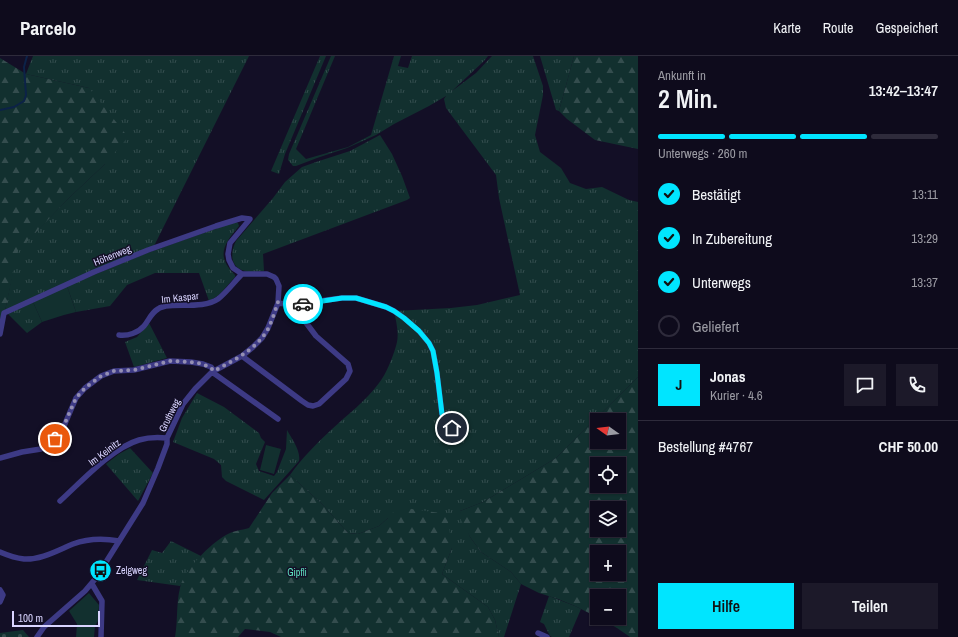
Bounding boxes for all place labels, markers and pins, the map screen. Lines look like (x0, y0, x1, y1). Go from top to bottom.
pin (435, 411, 469, 445)
pin (38, 422, 72, 456)
bus stop icon: Zelgweg (88, 557, 114, 583)
place label: Zelgweg (116, 564, 147, 577)

